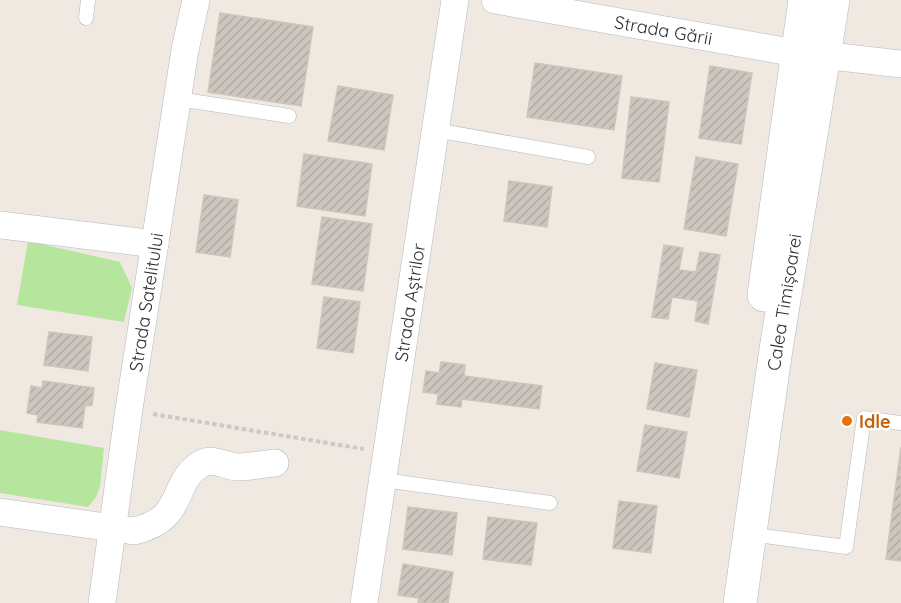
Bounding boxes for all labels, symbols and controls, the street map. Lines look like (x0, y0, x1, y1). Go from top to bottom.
street label: Strada Gării (613, 10, 714, 50)
street label: Strada Satelitului (123, 231, 168, 373)
street label: Calea Timișoarei (762, 232, 806, 372)
street label: Strada Aștrilor (389, 242, 430, 363)
place label: Idle (859, 410, 891, 433)
marker: Idle (840, 414, 854, 428)

